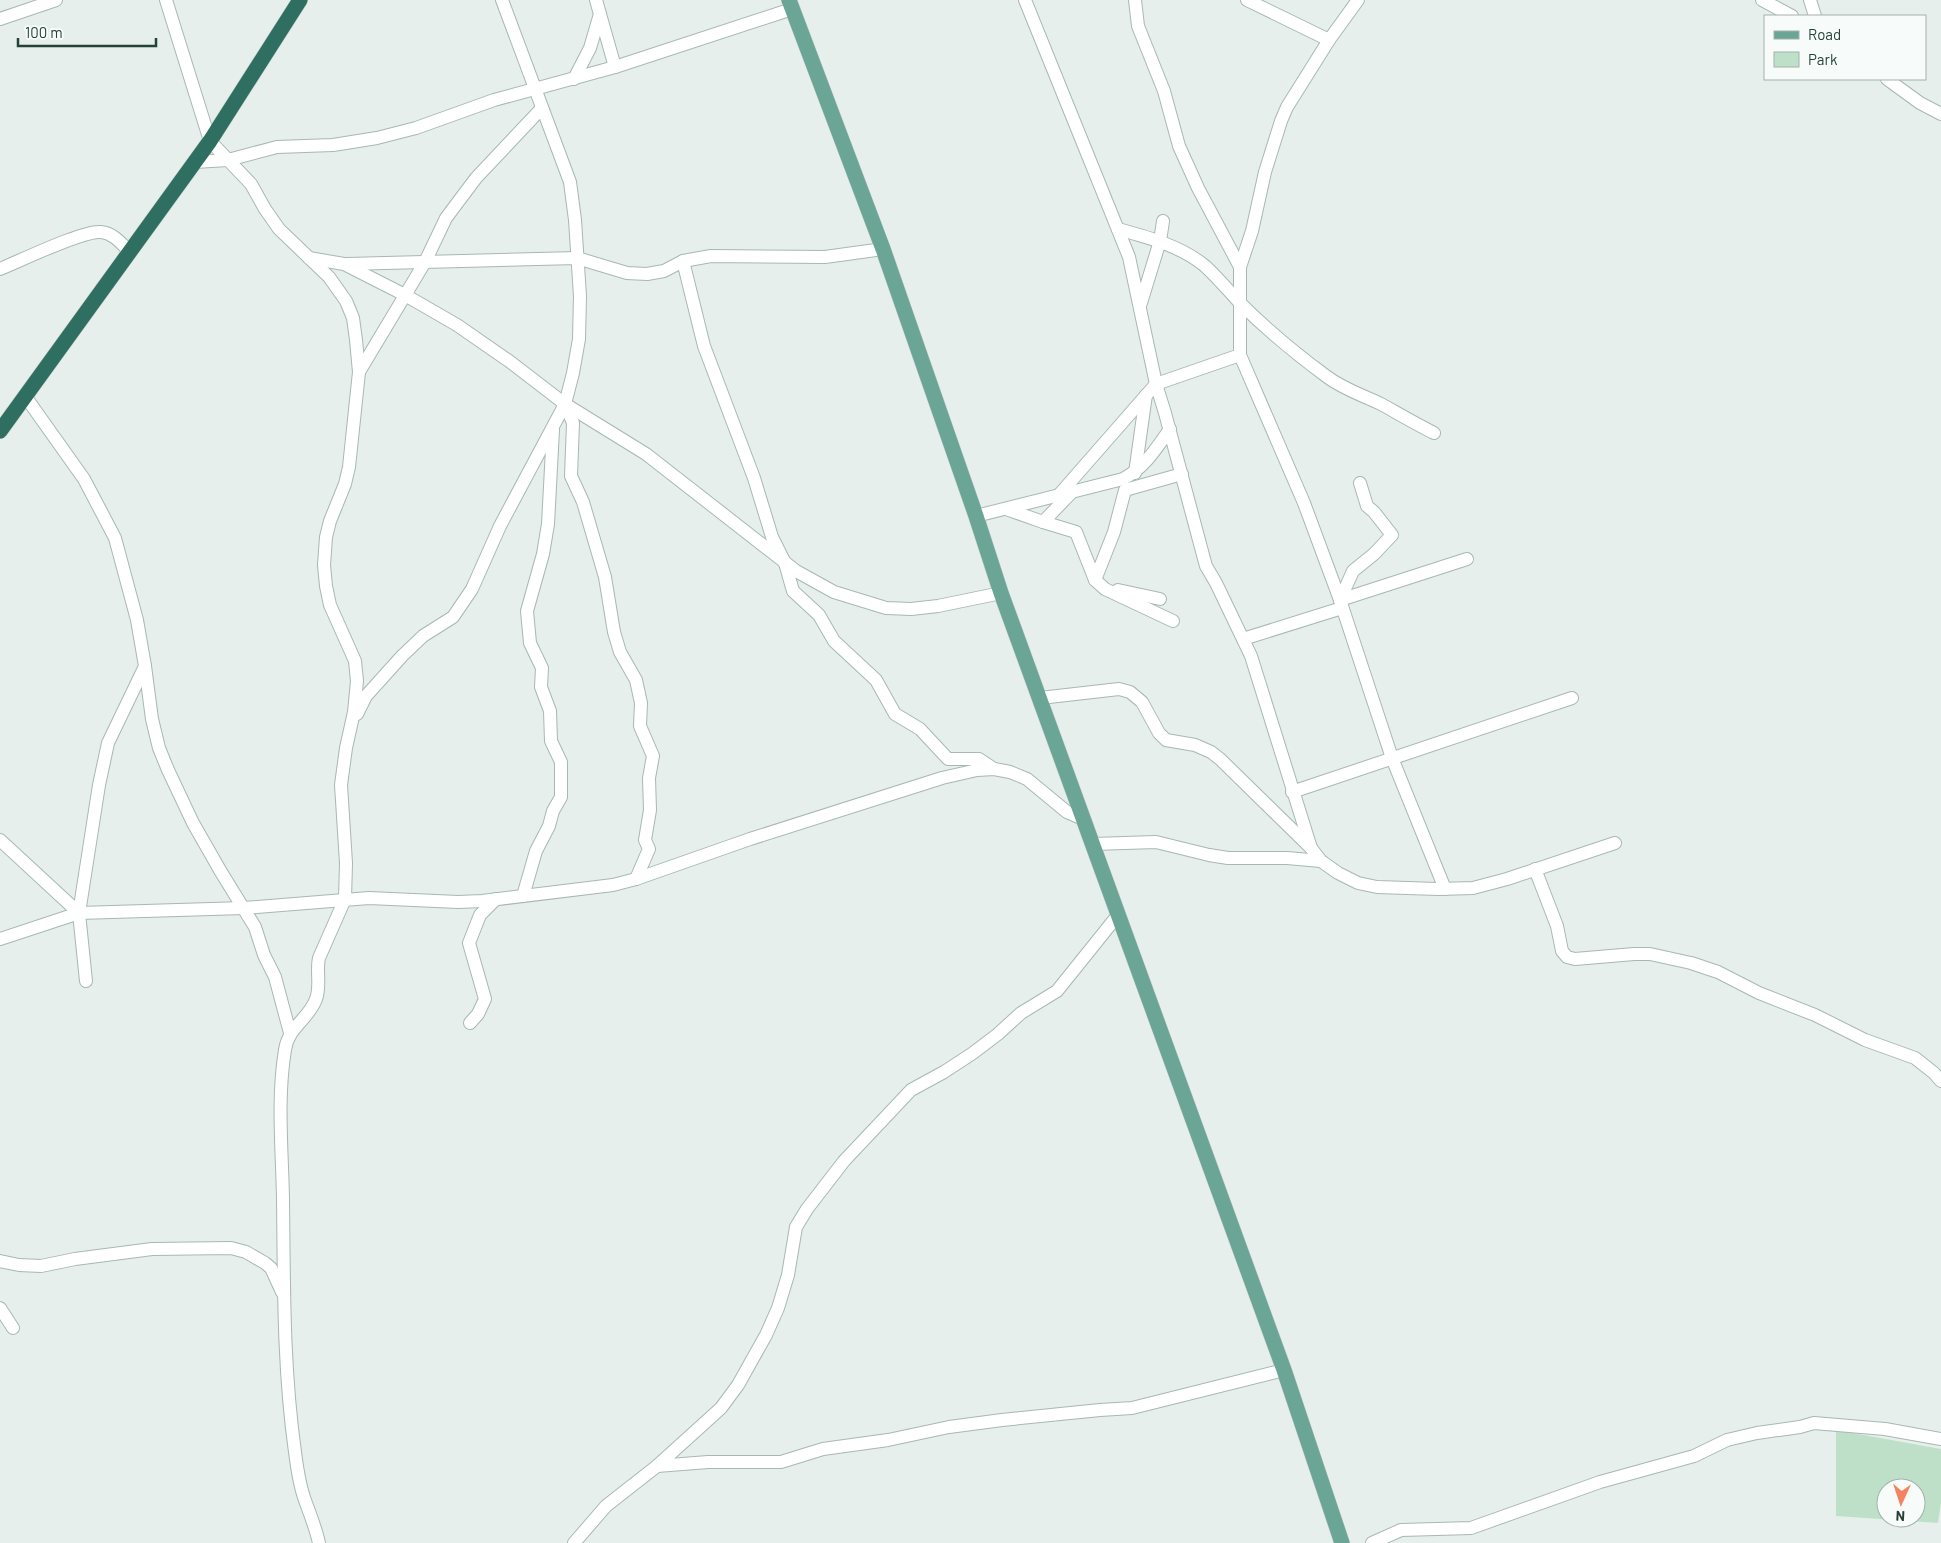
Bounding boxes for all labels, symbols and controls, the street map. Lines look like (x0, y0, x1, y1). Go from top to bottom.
scale bar (18, 15, 155, 47)
legend (1764, 15, 1926, 80)
text: 100 m (25, 23, 63, 41)
text: Road (1808, 25, 1841, 43)
text: Park (1808, 50, 1838, 68)
north arrow (1876, 1478, 1926, 1528)
text: N (1895, 1508, 1905, 1525)

